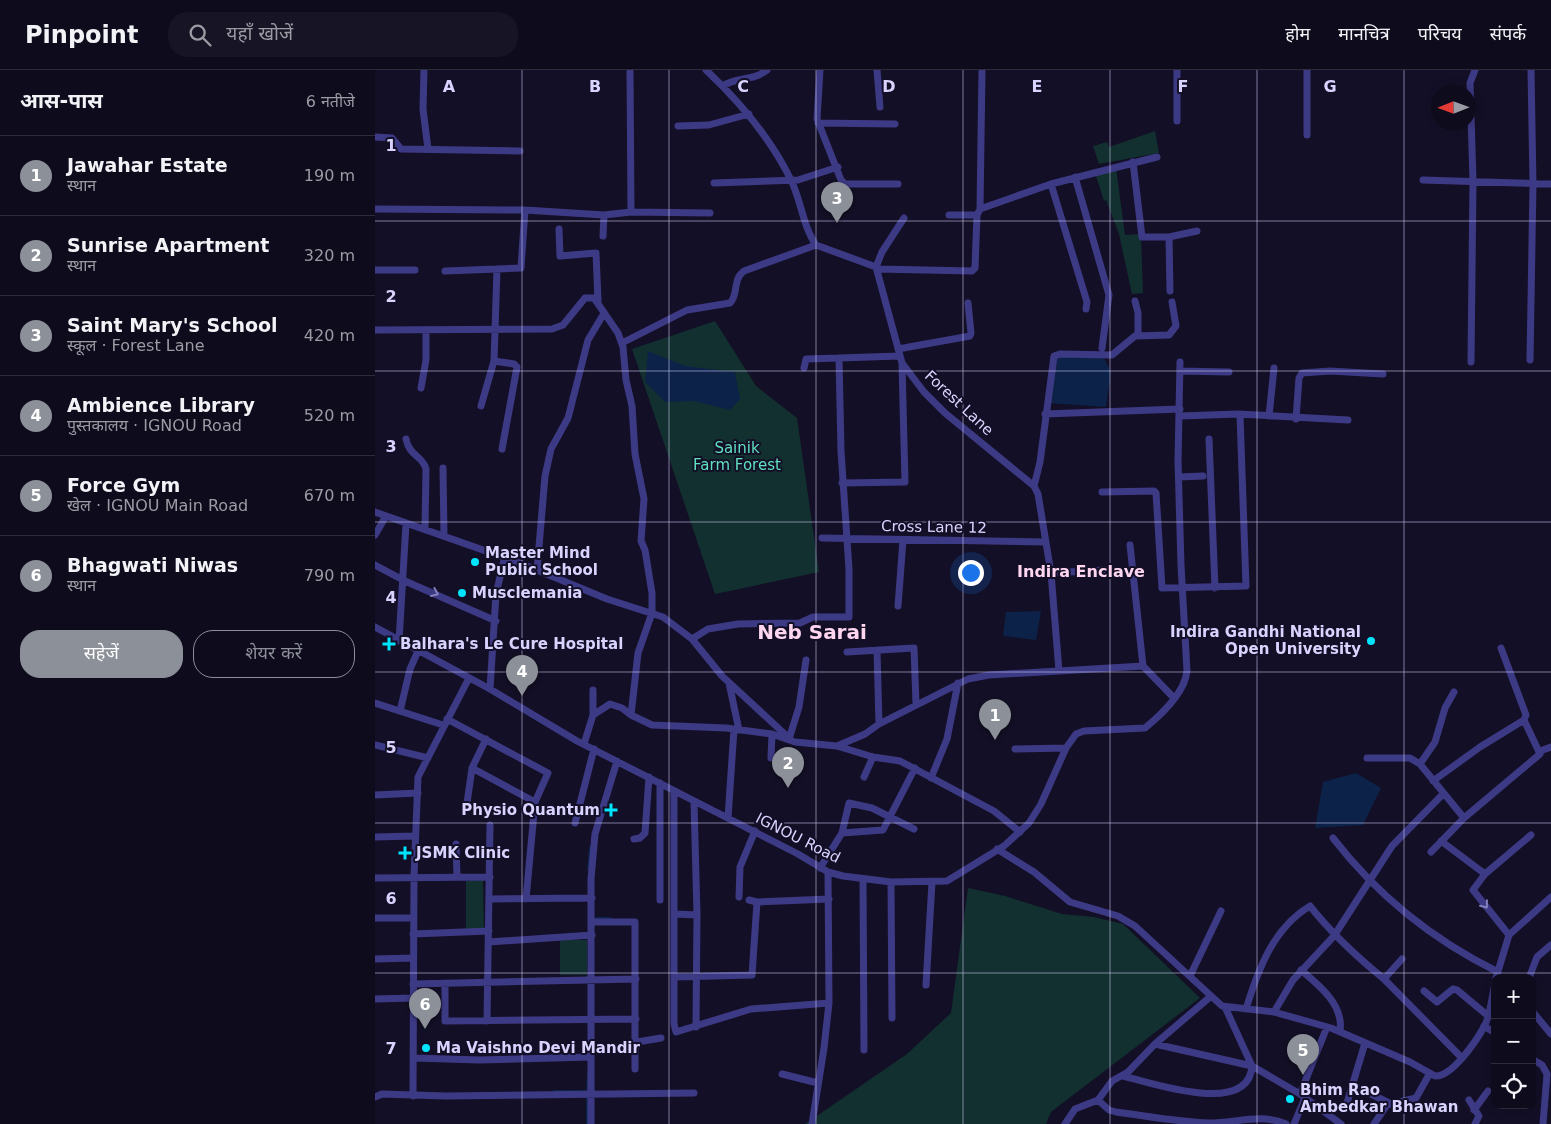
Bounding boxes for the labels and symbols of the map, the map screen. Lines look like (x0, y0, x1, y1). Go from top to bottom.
text: A (443, 77, 456, 96)
text: B (589, 77, 601, 96)
text: C (737, 77, 749, 96)
text: D (882, 77, 896, 96)
text: E (1032, 77, 1042, 96)
text: F (1178, 77, 1188, 96)
text: G (1323, 77, 1337, 96)
north arrow (1431, 85, 1476, 130)
text: 1 (385, 136, 397, 155)
pin: 3 (821, 182, 853, 223)
text: 2 (385, 287, 397, 306)
street label: Forest Lane (921, 367, 997, 439)
text: 3 (385, 437, 397, 456)
park label: Sainik Farm Forest (693, 439, 781, 474)
street label: Cross Lane 12 (881, 517, 987, 537)
place label: Master Mind Public School (485, 544, 598, 579)
marker: Master Mind Public School (469, 556, 481, 568)
your location (958, 560, 984, 586)
district label: Indira Enclave (1017, 562, 1145, 581)
place label: Musclemania (472, 584, 582, 602)
marker: Musclemania (456, 587, 468, 599)
text: 4 (385, 588, 397, 607)
one-way arrow (430, 588, 438, 598)
district label: Neb Sarai (757, 620, 867, 644)
place label: Indira Gandhi National Open University (1170, 623, 1361, 658)
place label: Balhara's Le Cure Hospital (400, 635, 623, 653)
marker: Indira Gandhi National Open University (1365, 635, 1377, 647)
marker: Balhara's Le Cure Hospital (382, 637, 396, 651)
pin: 4 (506, 655, 538, 696)
pin: 1 (979, 699, 1011, 740)
text: 5 (385, 738, 397, 757)
pin: 2 (772, 747, 804, 788)
place label: Physio Quantum (461, 801, 600, 819)
marker: Physio Quantum (604, 803, 618, 817)
street label: IGNOU Road (753, 809, 843, 867)
place label: JSMK Clinic (415, 844, 510, 862)
marker: JSMK Clinic (398, 846, 412, 860)
text: 6 (385, 889, 397, 908)
one-way arrow (1479, 899, 1487, 908)
pin: 6 (409, 988, 441, 1029)
pin: 5 (1287, 1034, 1319, 1075)
text: 7 (385, 1039, 397, 1058)
place label: Ma Vaishno Devi Mandir (436, 1039, 641, 1057)
marker: Ma Vaishno Devi Mandir (420, 1042, 432, 1054)
place label: Bhim Rao Ambedkar Bhawan (1300, 1081, 1459, 1116)
marker: Bhim Rao Ambedkar Bhawan (1284, 1093, 1296, 1105)

